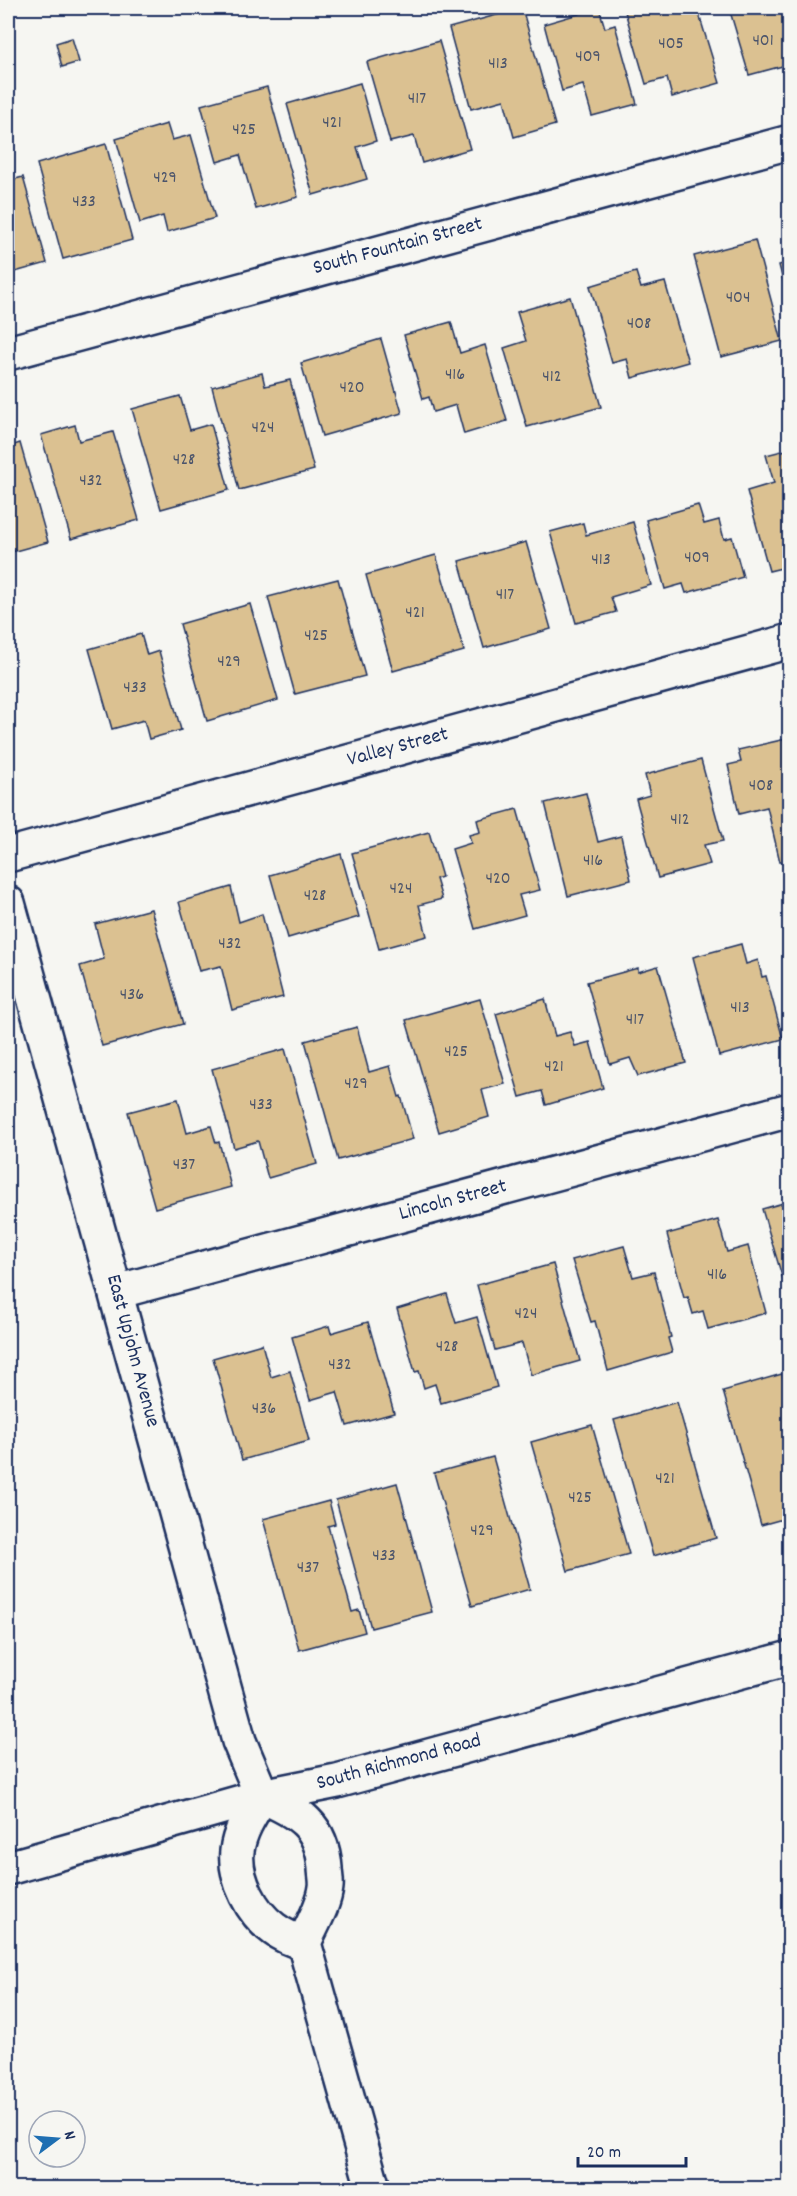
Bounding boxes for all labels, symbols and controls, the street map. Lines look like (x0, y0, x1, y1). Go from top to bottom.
house number: 401 (752, 29, 774, 54)
house number: 405 (658, 32, 684, 57)
house number: 409 (575, 45, 601, 70)
house number: 413 (488, 52, 508, 77)
house number: 417 (408, 87, 426, 112)
house number: 421 (322, 111, 342, 136)
house number: 425 (232, 118, 256, 143)
house number: 429 (153, 166, 177, 191)
house number: 433 (72, 190, 96, 215)
street label: South Fountain Street (310, 210, 486, 284)
house number: 404 (726, 286, 750, 311)
house number: 408 (627, 312, 651, 337)
house number: 416 (445, 363, 465, 388)
house number: 412 (542, 365, 562, 390)
house number: 420 (339, 376, 365, 401)
house number: 424 (252, 416, 274, 441)
house number: 428 (173, 448, 195, 473)
house number: 432 (79, 469, 103, 494)
house number: 409 (684, 546, 710, 571)
house number: 413 (591, 548, 611, 573)
house number: 417 (496, 583, 514, 608)
house number: 421 (405, 601, 425, 626)
house number: 425 (304, 624, 328, 649)
house number: 429 (217, 650, 241, 675)
house number: 433 (123, 676, 147, 701)
street label: Valley Street (344, 720, 452, 776)
house number: 408 (749, 774, 773, 799)
house number: 412 (670, 808, 690, 833)
house number: 416 (583, 849, 603, 874)
house number: 420 (485, 867, 511, 892)
house number: 424 (390, 877, 412, 902)
house number: 428 (304, 884, 326, 909)
house number: 432 (218, 932, 242, 957)
house number: 436 (120, 983, 144, 1008)
house number: 413 (730, 996, 750, 1021)
house number: 417 (626, 1008, 644, 1033)
house number: 425 (444, 1040, 468, 1065)
house number: 421 (544, 1055, 564, 1080)
house number: 429 (344, 1072, 368, 1097)
house number: 433 (249, 1093, 273, 1118)
house number: 437 (173, 1153, 195, 1178)
street label: Lincoln Street (396, 1172, 510, 1230)
house number: 416 (707, 1263, 727, 1288)
street label: East Upjohn Avenue (97, 1271, 167, 1431)
house number: 424 (515, 1302, 537, 1327)
house number: 428 (436, 1335, 458, 1360)
house number: 432 (328, 1353, 352, 1378)
house number: 436 (252, 1397, 276, 1422)
house number: 421 (655, 1467, 675, 1492)
house number: 425 (568, 1486, 592, 1511)
house number: 429 (470, 1519, 494, 1544)
house number: 433 (372, 1544, 396, 1569)
house number: 437 (297, 1556, 319, 1581)
street label: South Richmond Road (313, 1727, 485, 1799)
north arrow (27, 2109, 87, 2169)
text: N (57, 2129, 81, 2143)
scale bar (578, 2130, 686, 2168)
text: 20 m (587, 2141, 621, 2166)

